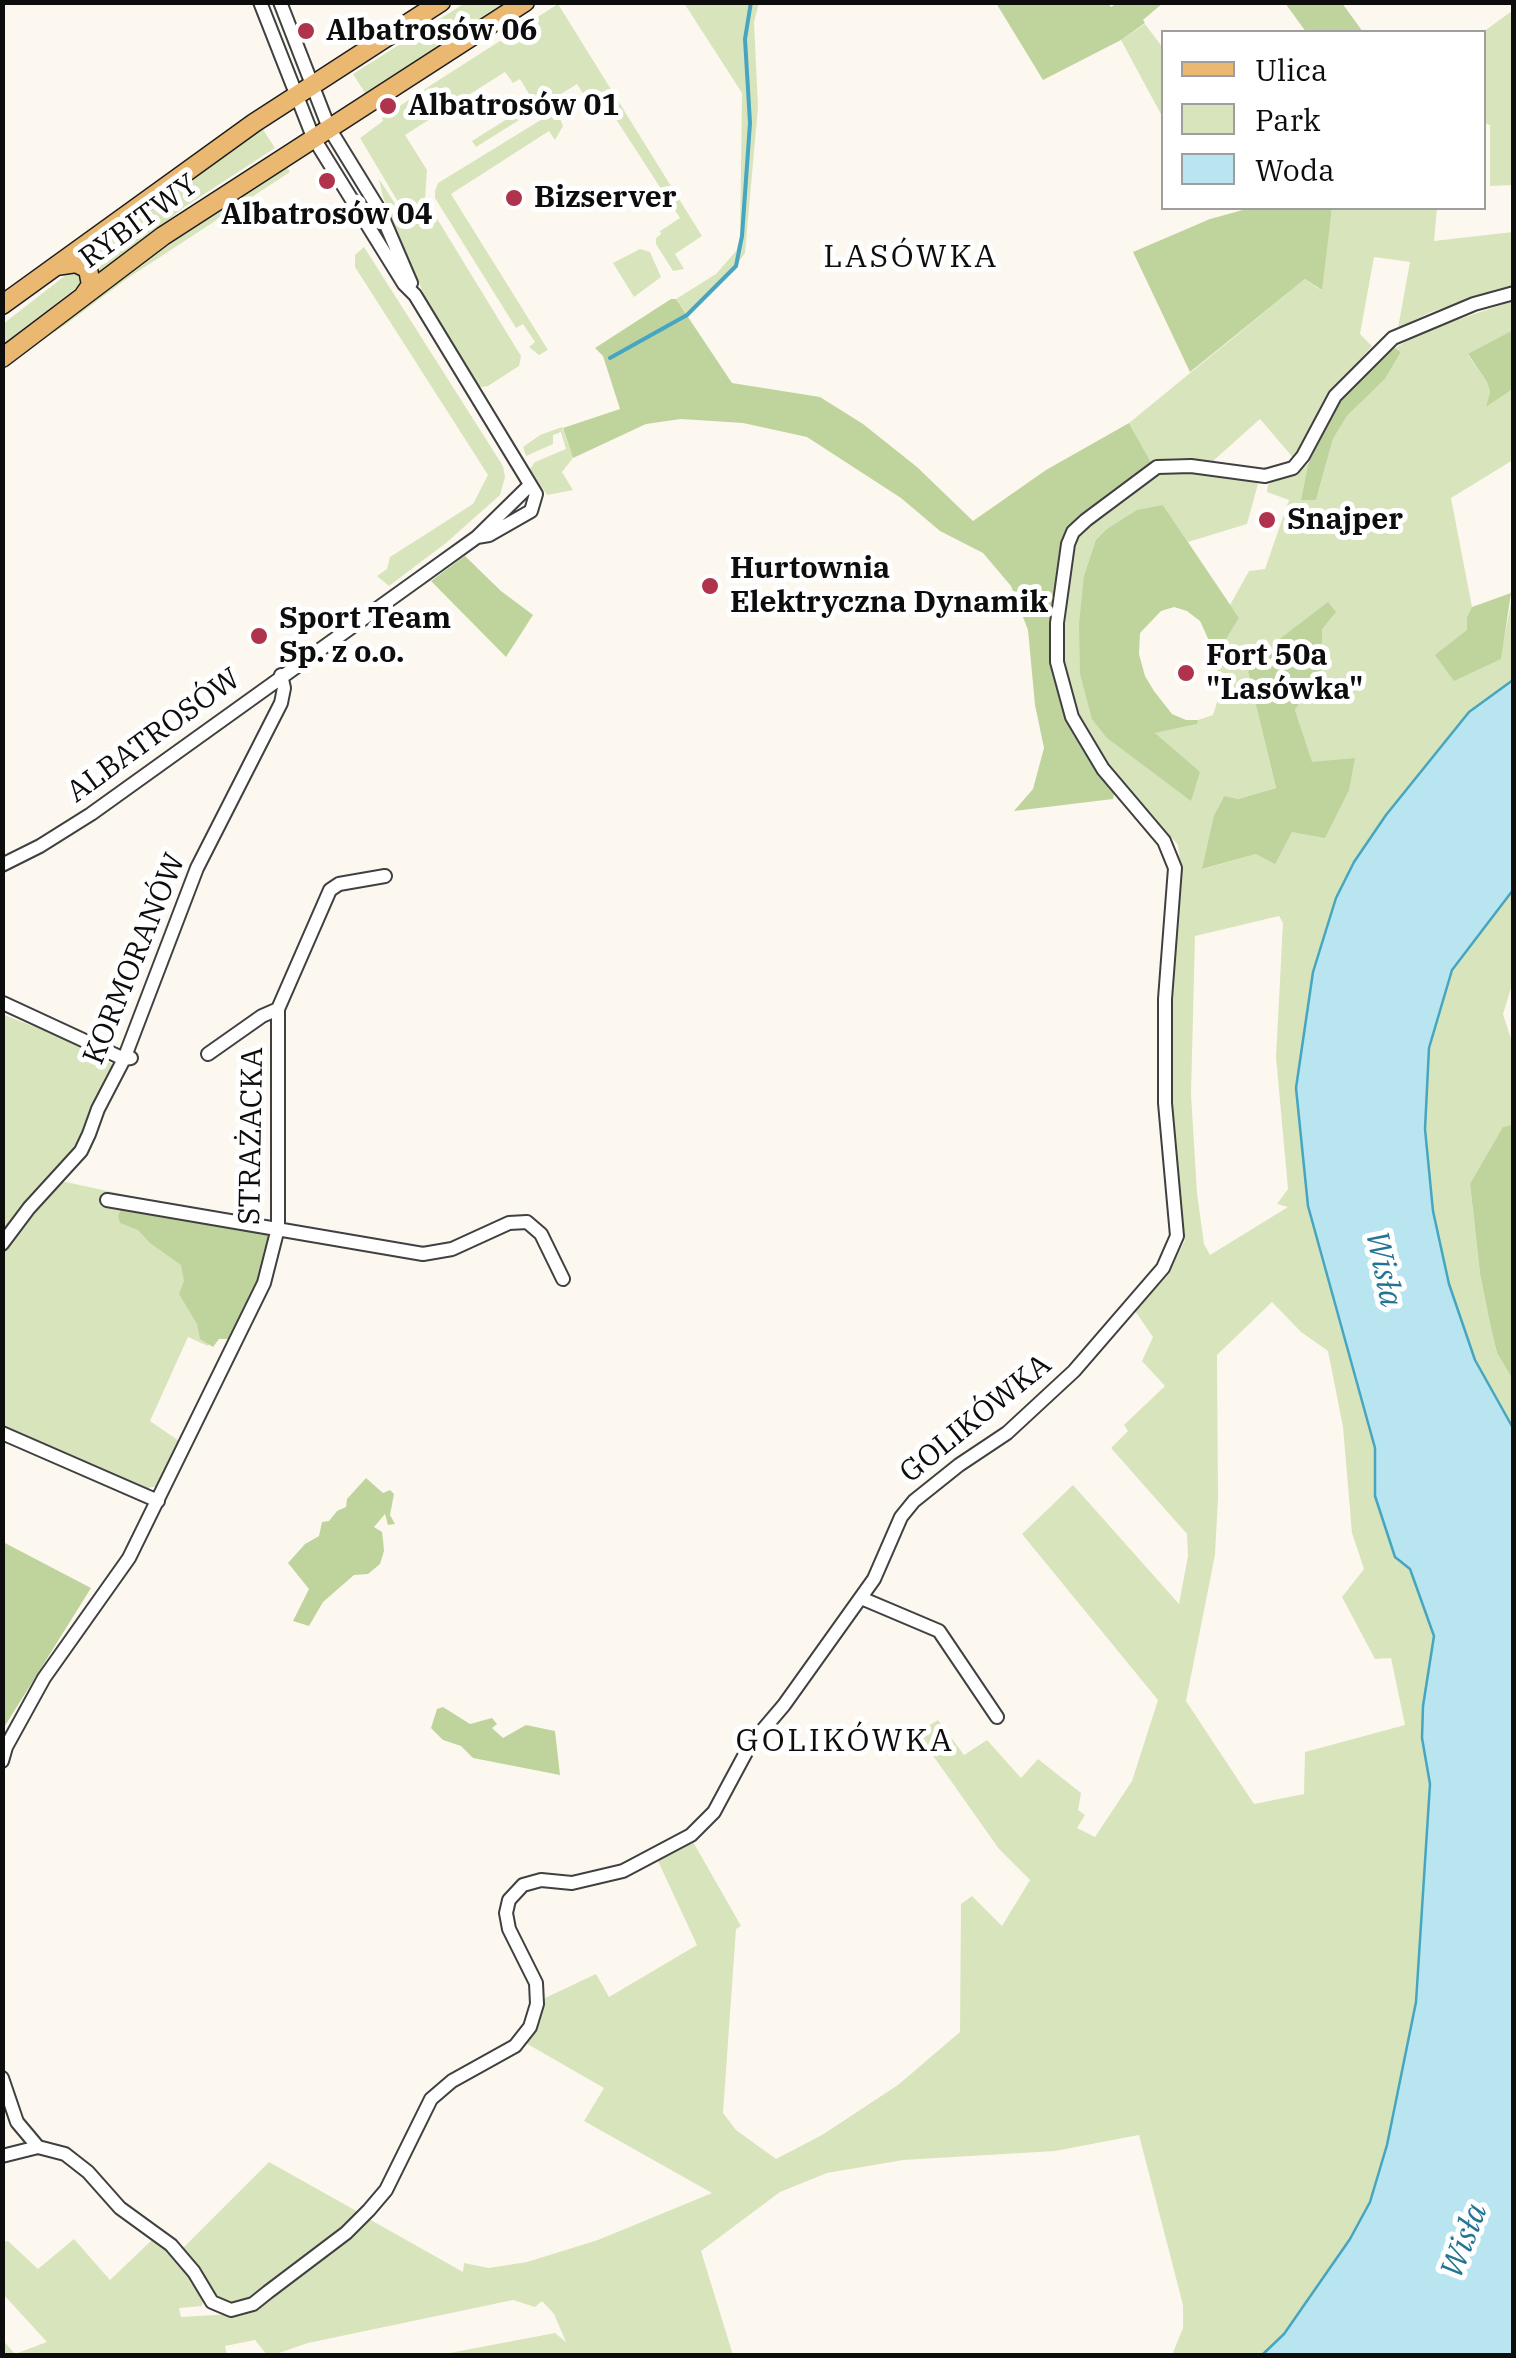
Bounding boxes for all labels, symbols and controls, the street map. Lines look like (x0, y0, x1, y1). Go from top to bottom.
place label: Albatrosów 06 (326, 13, 537, 49)
marker: Albatrosów 06 (295, 20, 317, 42)
legend (1161, 30, 1486, 210)
text: Ulica (1255, 50, 1327, 89)
place label: Albatrosów 01 (408, 88, 619, 124)
marker: Albatrosów 01 (377, 95, 399, 117)
text: Park (1255, 100, 1321, 139)
text: Woda (1255, 150, 1335, 189)
street label: RYBITWY (73, 167, 205, 277)
marker: Albatrosów 04 (316, 170, 338, 192)
place label: Bizserver (534, 180, 676, 216)
marker: Bizserver (503, 187, 525, 209)
place label: Albatrosów 04 (221, 197, 433, 233)
district label: LASÓWKA (823, 239, 999, 277)
place label: Snajper (1287, 502, 1403, 538)
marker: Snajper (1256, 509, 1278, 531)
place label: Hurtownia Elektryczna Dynamik (730, 551, 1048, 622)
marker: Hurtownia Elektryczna Dynamik (699, 575, 721, 597)
place label: Sport Team Sp. z o.o. (279, 601, 451, 672)
marker: Sport Team Sp. z o.o. (248, 625, 270, 647)
place label: Fort 50a "Lasówka" (1206, 638, 1363, 708)
street label: ALBATROSÓW (60, 661, 248, 811)
marker: Fort 50a "Lasówka" (1175, 662, 1197, 684)
street label: KORMORANÓW (76, 848, 194, 1070)
street label: STRAŻACKA (232, 1047, 272, 1225)
water label: Wisła (1356, 1228, 1410, 1310)
street label: GOLIKÓWKA (893, 1347, 1059, 1491)
district label: GOLIKÓWKA (736, 1723, 954, 1761)
water label: Wisła (1433, 2198, 1497, 2284)

